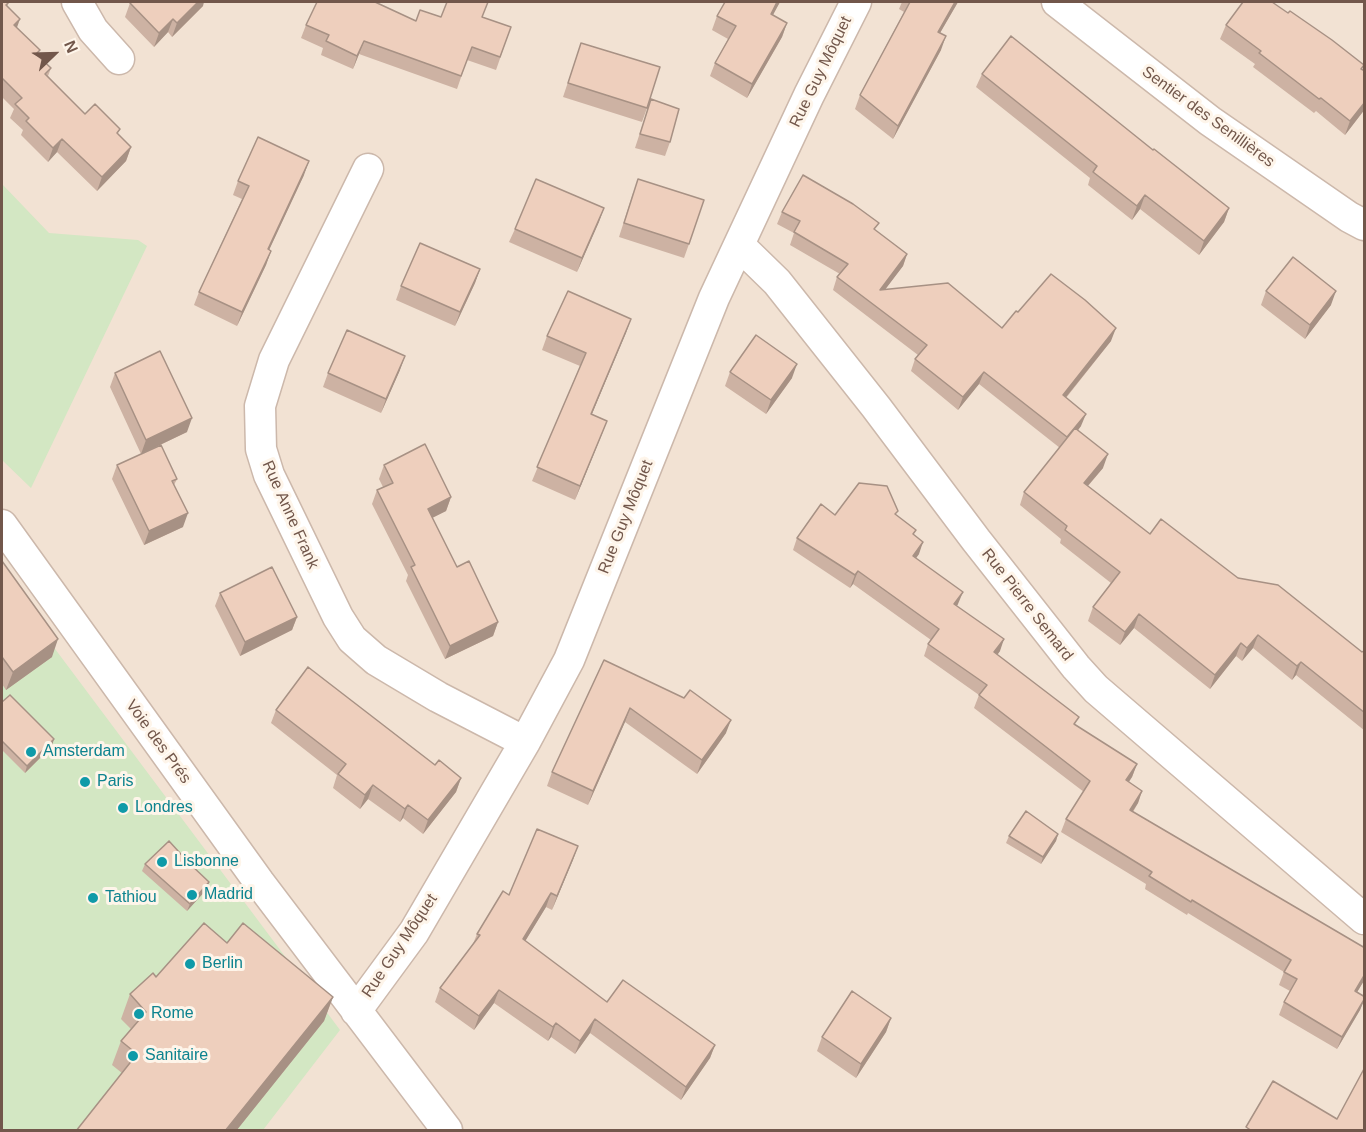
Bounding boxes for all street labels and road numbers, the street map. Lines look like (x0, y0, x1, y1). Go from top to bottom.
street label: Rue Guy Môquet (786, 13, 856, 131)
street label: Sentier des Senillières (1138, 62, 1278, 172)
street label: Rue Guy Môquet (594, 457, 658, 577)
street label: Rue Anne Frank (258, 458, 322, 572)
street label: Rue Pierre Semard (977, 545, 1077, 665)
street label: Voie des Prés (121, 696, 195, 788)
street label: Rue Guy Môquet (358, 890, 442, 1002)

